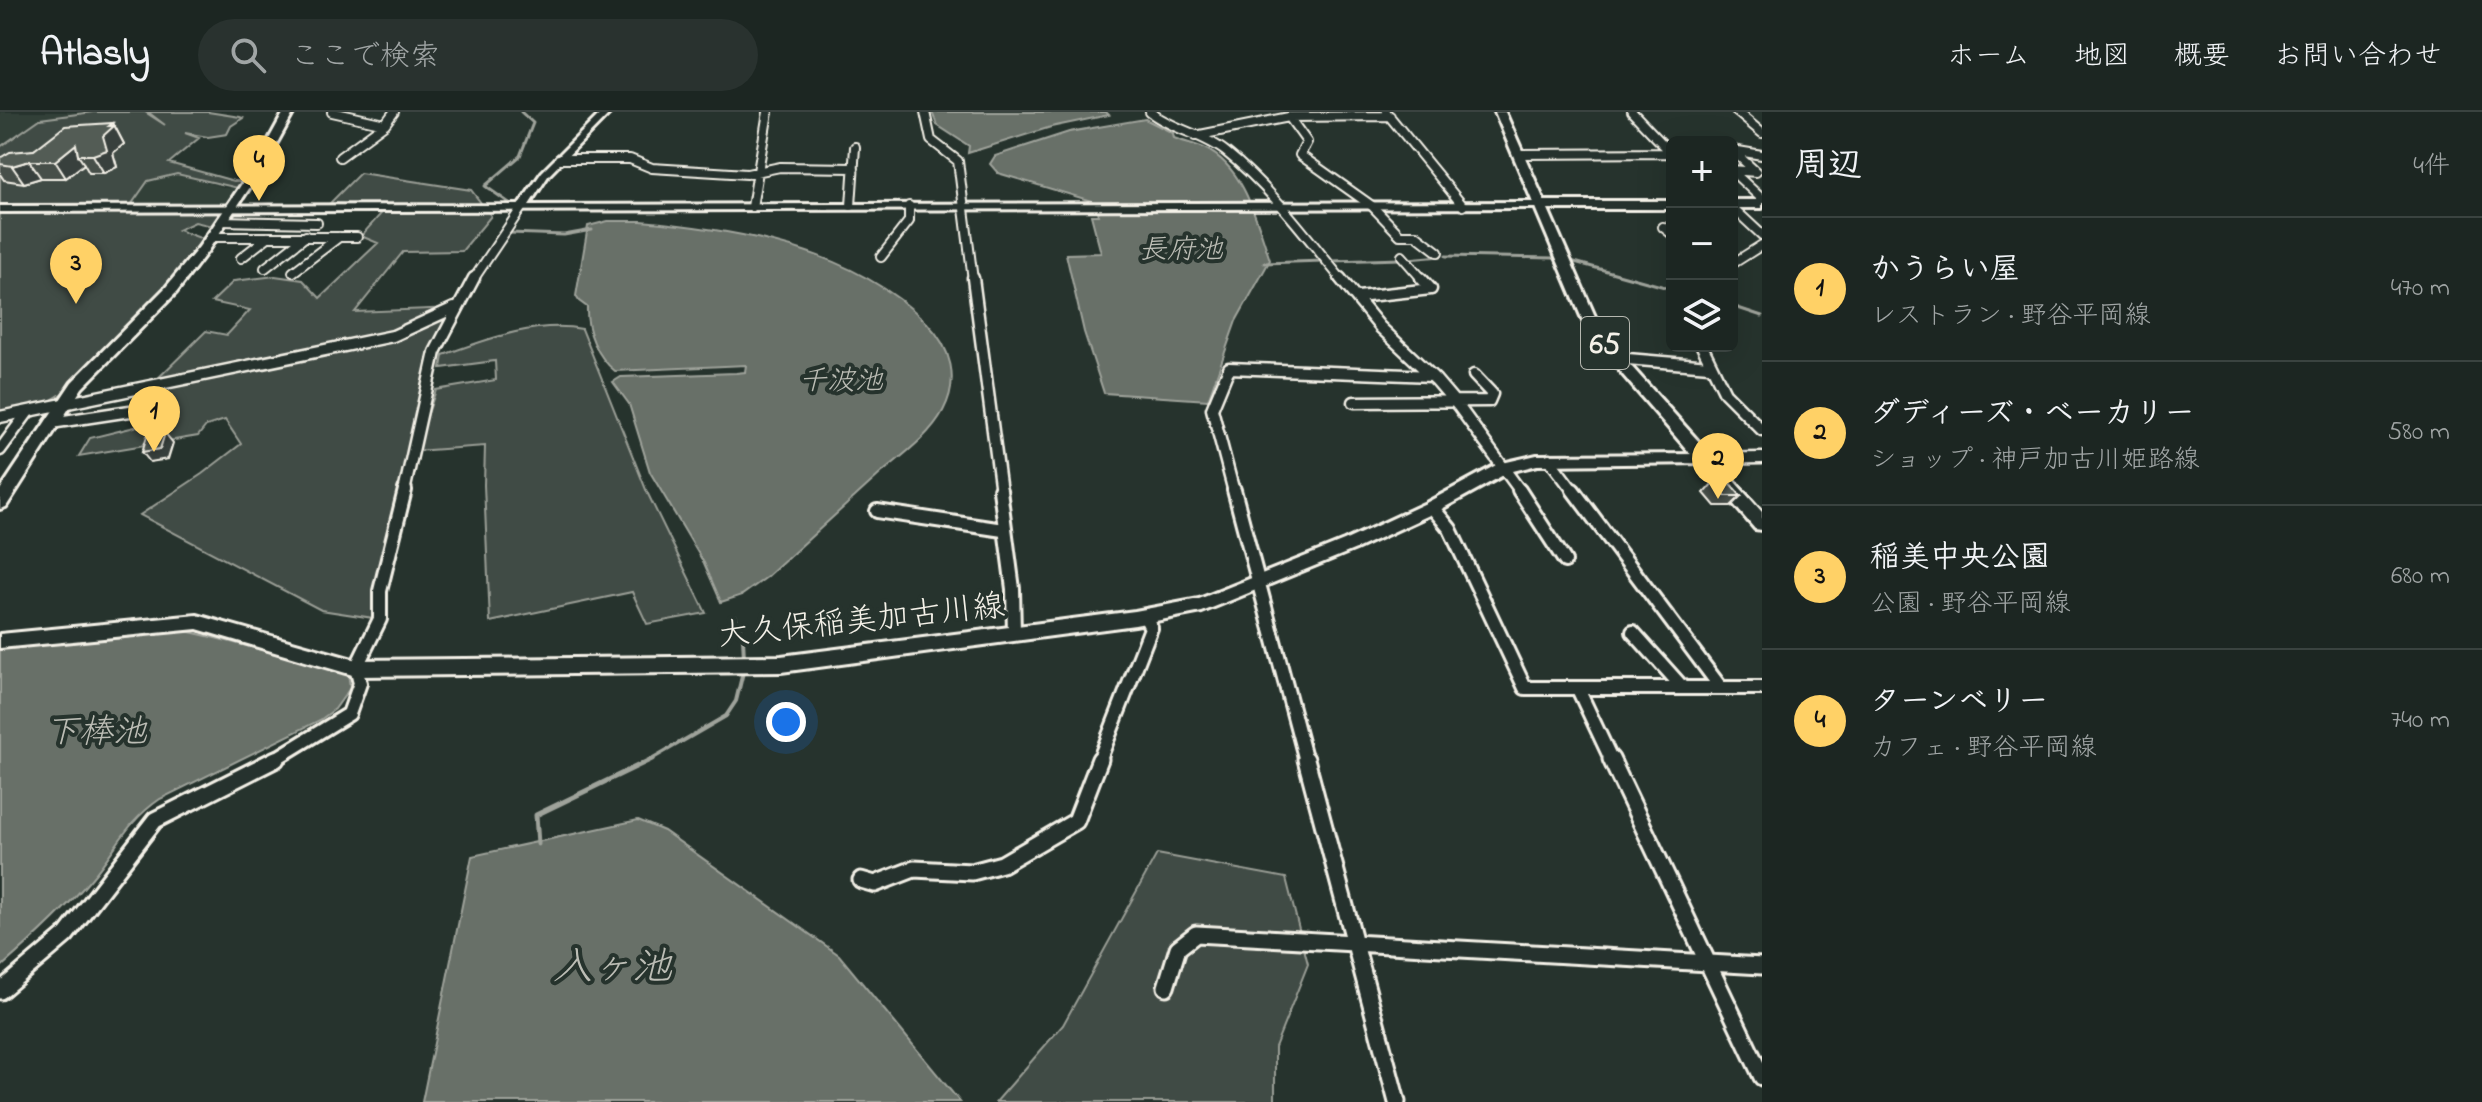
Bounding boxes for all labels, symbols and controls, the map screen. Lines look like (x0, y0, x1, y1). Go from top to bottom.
search box (198, 19, 758, 91)
text: Atlasly (40, 27, 150, 83)
icon: search (226, 33, 270, 77)
text: ここで検索 (290, 36, 440, 80)
text: ホーム (1947, 37, 2030, 78)
text: 地図 (2074, 37, 2130, 78)
text: 概要 (2174, 37, 2230, 78)
text: お問い合わせ (2274, 37, 2442, 78)
pin: 4 (233, 135, 285, 201)
map controls (1666, 136, 1738, 352)
button: + (1666, 136, 1738, 208)
text: 周辺 (1794, 142, 1862, 192)
text: 4件 (2413, 148, 2450, 186)
button: − (1666, 208, 1738, 280)
water label: 長府池 (1139, 231, 1224, 272)
pin: 3 (50, 238, 102, 304)
text: かうらい屋 (1870, 249, 2020, 293)
text: 1 (1816, 270, 1824, 308)
text: 470 m (2391, 270, 2450, 308)
button: layers (1666, 280, 1738, 352)
text: レストラン · 野谷平岡線 (1870, 298, 2151, 336)
road number: 65 (1581, 317, 1629, 369)
water label: 千波池 (799, 362, 884, 403)
pin: 1 (128, 386, 180, 452)
text: ダディーズ・ベーカリー (1870, 393, 2195, 437)
text: 2 (1814, 414, 1826, 452)
text: 580 m (2387, 414, 2450, 452)
pin: 2 (1692, 433, 1744, 499)
text: ショップ · 神戸加古川姫路線 (1870, 442, 2200, 480)
text: 稲美中央公園 (1870, 537, 2050, 581)
text: 3 (1815, 558, 1825, 596)
text: 680 m (2391, 558, 2450, 596)
street label: 大久保稲美加古川線 (716, 584, 1007, 661)
text: 公園 · 野谷平岡線 (1870, 586, 2071, 624)
text: ターンベリー (1870, 681, 2048, 725)
your location (766, 702, 806, 742)
text: 4 (1815, 702, 1825, 740)
text: 740 m (2391, 702, 2450, 740)
water label: 下棒池 (45, 709, 148, 759)
text: カフェ · 野谷平岡線 (1870, 730, 2097, 768)
water label: 入ヶ池 (552, 940, 673, 999)

